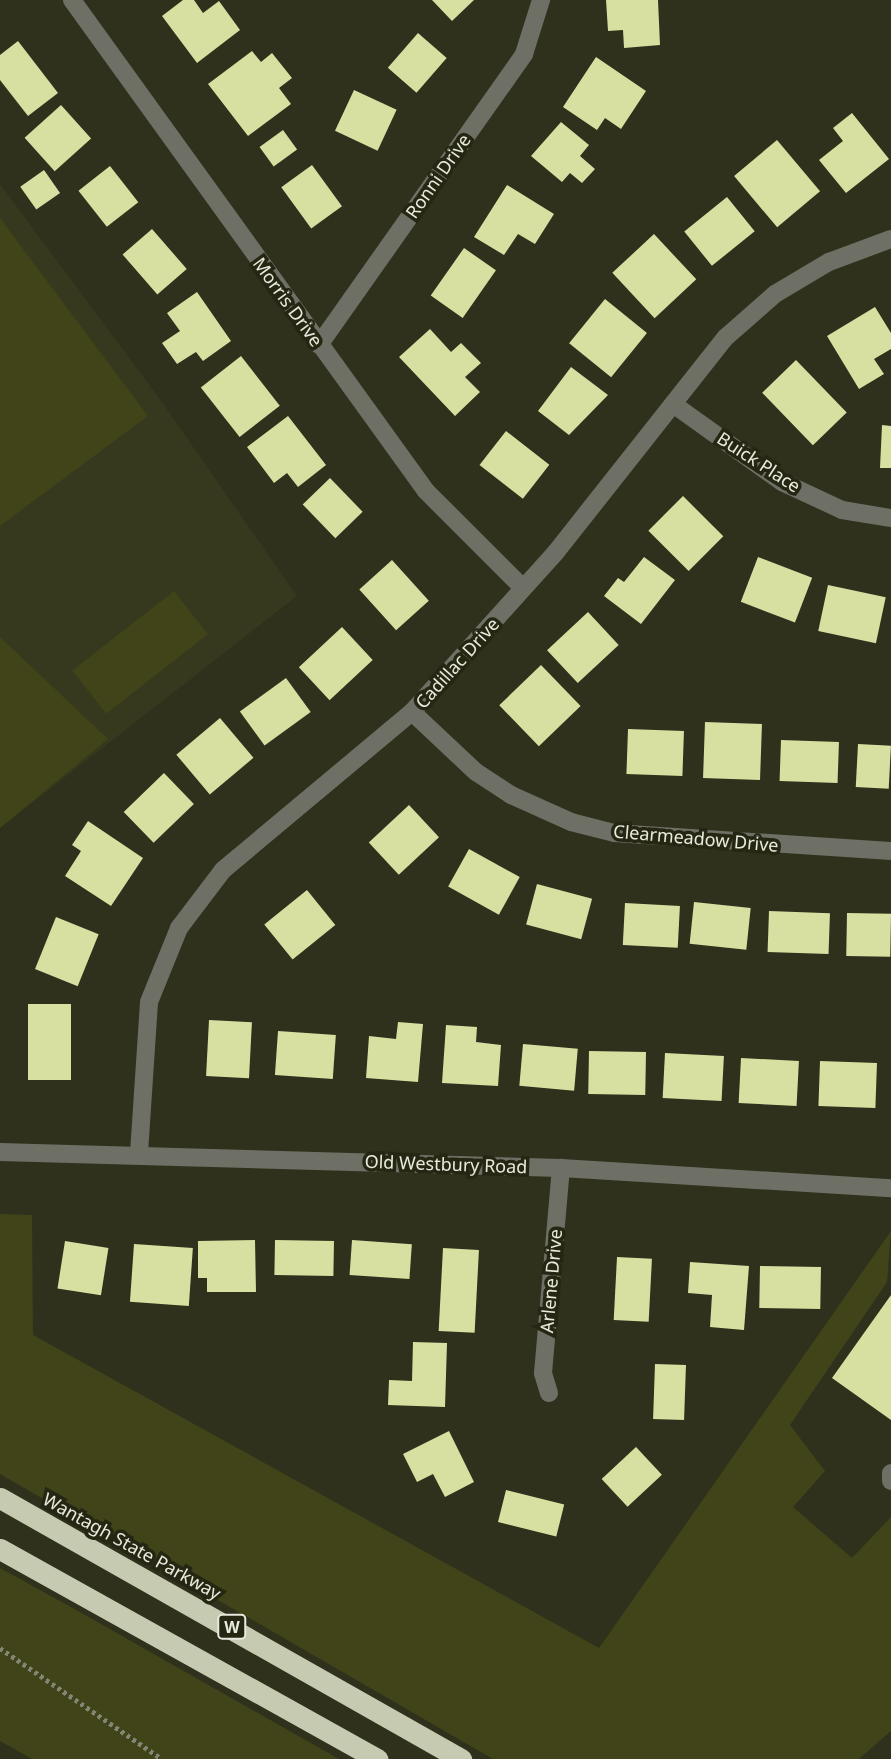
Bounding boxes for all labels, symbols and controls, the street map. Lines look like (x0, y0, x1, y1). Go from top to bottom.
street label: Ronni Drive (401, 130, 475, 222)
street label: Morris Drive (249, 253, 327, 351)
street label: Buick Place (713, 427, 805, 497)
street label: Cadillac Drive (411, 613, 503, 713)
street label: Clearmeadow Drive (613, 820, 779, 856)
street label: Old Westbury Road (364, 1150, 528, 1178)
street label: Arlene Drive (536, 1228, 566, 1334)
street label: Wantagh State Parkway (39, 1488, 225, 1604)
road number: W (216, 1614, 248, 1639)

